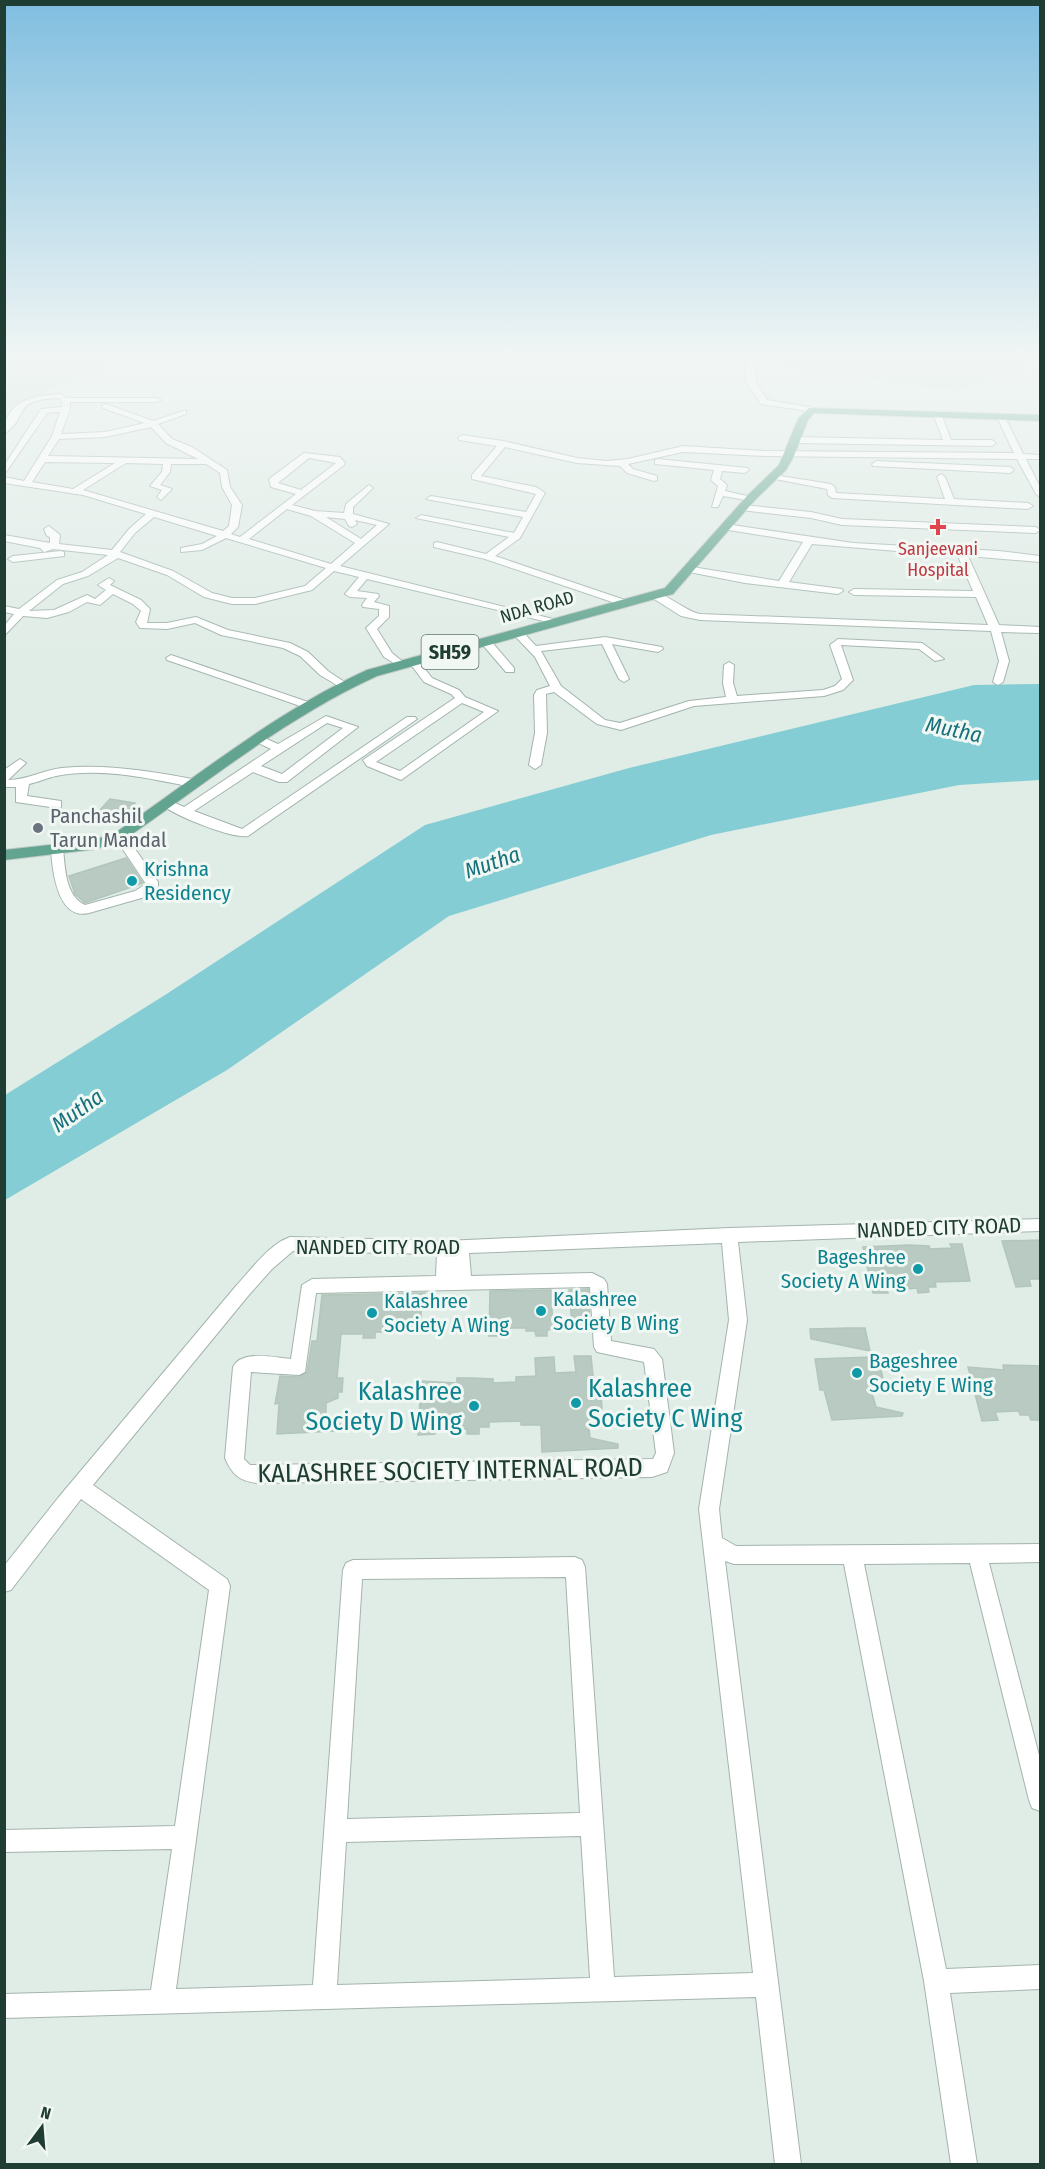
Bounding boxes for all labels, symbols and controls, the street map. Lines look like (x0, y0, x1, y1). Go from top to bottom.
marker: Sanjeevani Hospital (929, 518, 947, 536)
place label: Sanjeevani Hospital (898, 538, 978, 581)
street label: NDA ROAD (498, 586, 576, 628)
road number: SH59 (422, 635, 478, 669)
water label: Mutha (923, 710, 985, 749)
place label: Panchashil Tarun Mandal (50, 803, 167, 853)
marker: Panchashil Tarun Mandal (31, 821, 45, 835)
water label: Mutha (461, 840, 524, 885)
place label: Krishna Residency (144, 856, 231, 906)
marker: Krishna Residency (125, 874, 139, 888)
water label: Mutha (46, 1083, 108, 1138)
street label: NANDED CITY ROAD (856, 1212, 1022, 1244)
street label: NANDED CITY ROAD (296, 1234, 460, 1260)
place label: Bageshree Society A Wing (781, 1244, 906, 1294)
marker: Bageshree Society A Wing (911, 1262, 925, 1276)
place label: Kalashree Society B Wing (553, 1286, 679, 1336)
place label: Kalashree Society A Wing (384, 1288, 509, 1338)
marker: Kalashree Society B Wing (534, 1304, 548, 1318)
marker: Kalashree Society A Wing (365, 1306, 379, 1320)
place label: Bageshree Society E Wing (869, 1348, 993, 1398)
marker: Bageshree Society E Wing (850, 1366, 864, 1380)
place label: Kalashree Society C Wing (588, 1373, 743, 1434)
place label: Kalashree Society D Wing (306, 1376, 463, 1437)
marker: Kalashree Society C Wing (569, 1396, 583, 1410)
marker: Kalashree Society D Wing (467, 1399, 481, 1413)
street label: KALASHREE SOCIETY INTERNAL ROAD (257, 1452, 643, 1489)
north arrow (12, 2097, 72, 2157)
text: N (39, 2103, 53, 2124)

